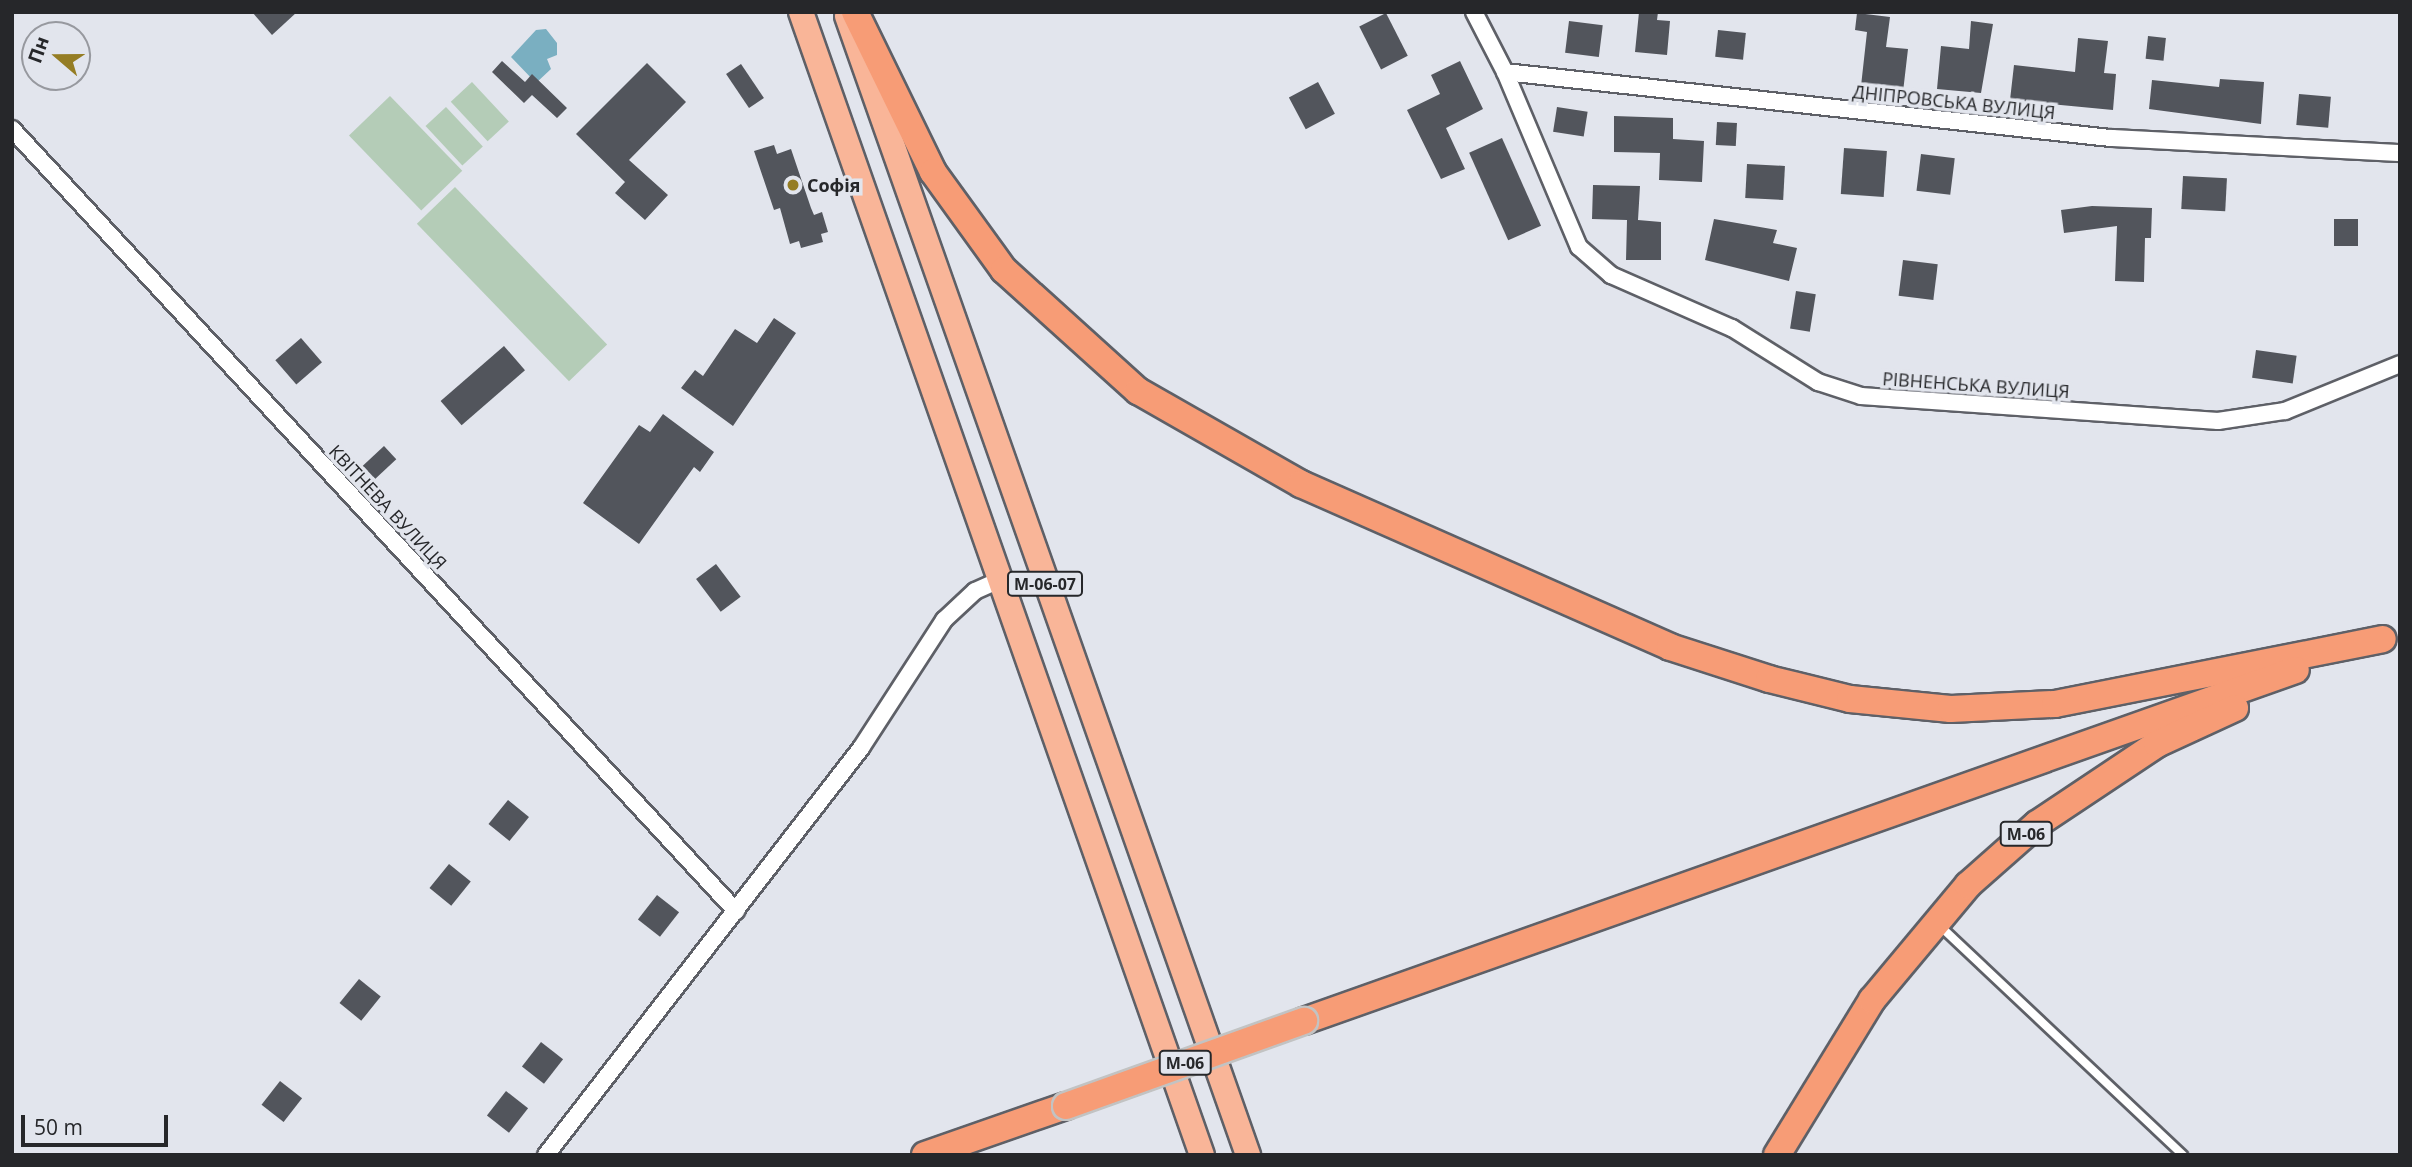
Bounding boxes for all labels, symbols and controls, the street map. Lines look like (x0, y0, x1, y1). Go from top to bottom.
north arrow (21, 21, 91, 91)
text: Пн (21, 32, 55, 67)
street label: ДНІПРОВСЬКА ВУЛИЦЯ (1852, 81, 2056, 123)
place label: Софія (807, 174, 860, 196)
marker: Софія (785, 177, 801, 193)
street label: РІВНЕНСЬКА ВУЛИЦЯ (1882, 368, 2070, 402)
street label: КВІТНЕВА ВУЛИЦЯ (325, 440, 451, 574)
road number: М-06-07 (1006, 572, 1084, 596)
road number: М-06 (1998, 821, 2054, 846)
road number: М-06 (1157, 1050, 1213, 1076)
scale bar (24, 1100, 172, 1144)
text: 50 m (34, 1113, 83, 1141)

